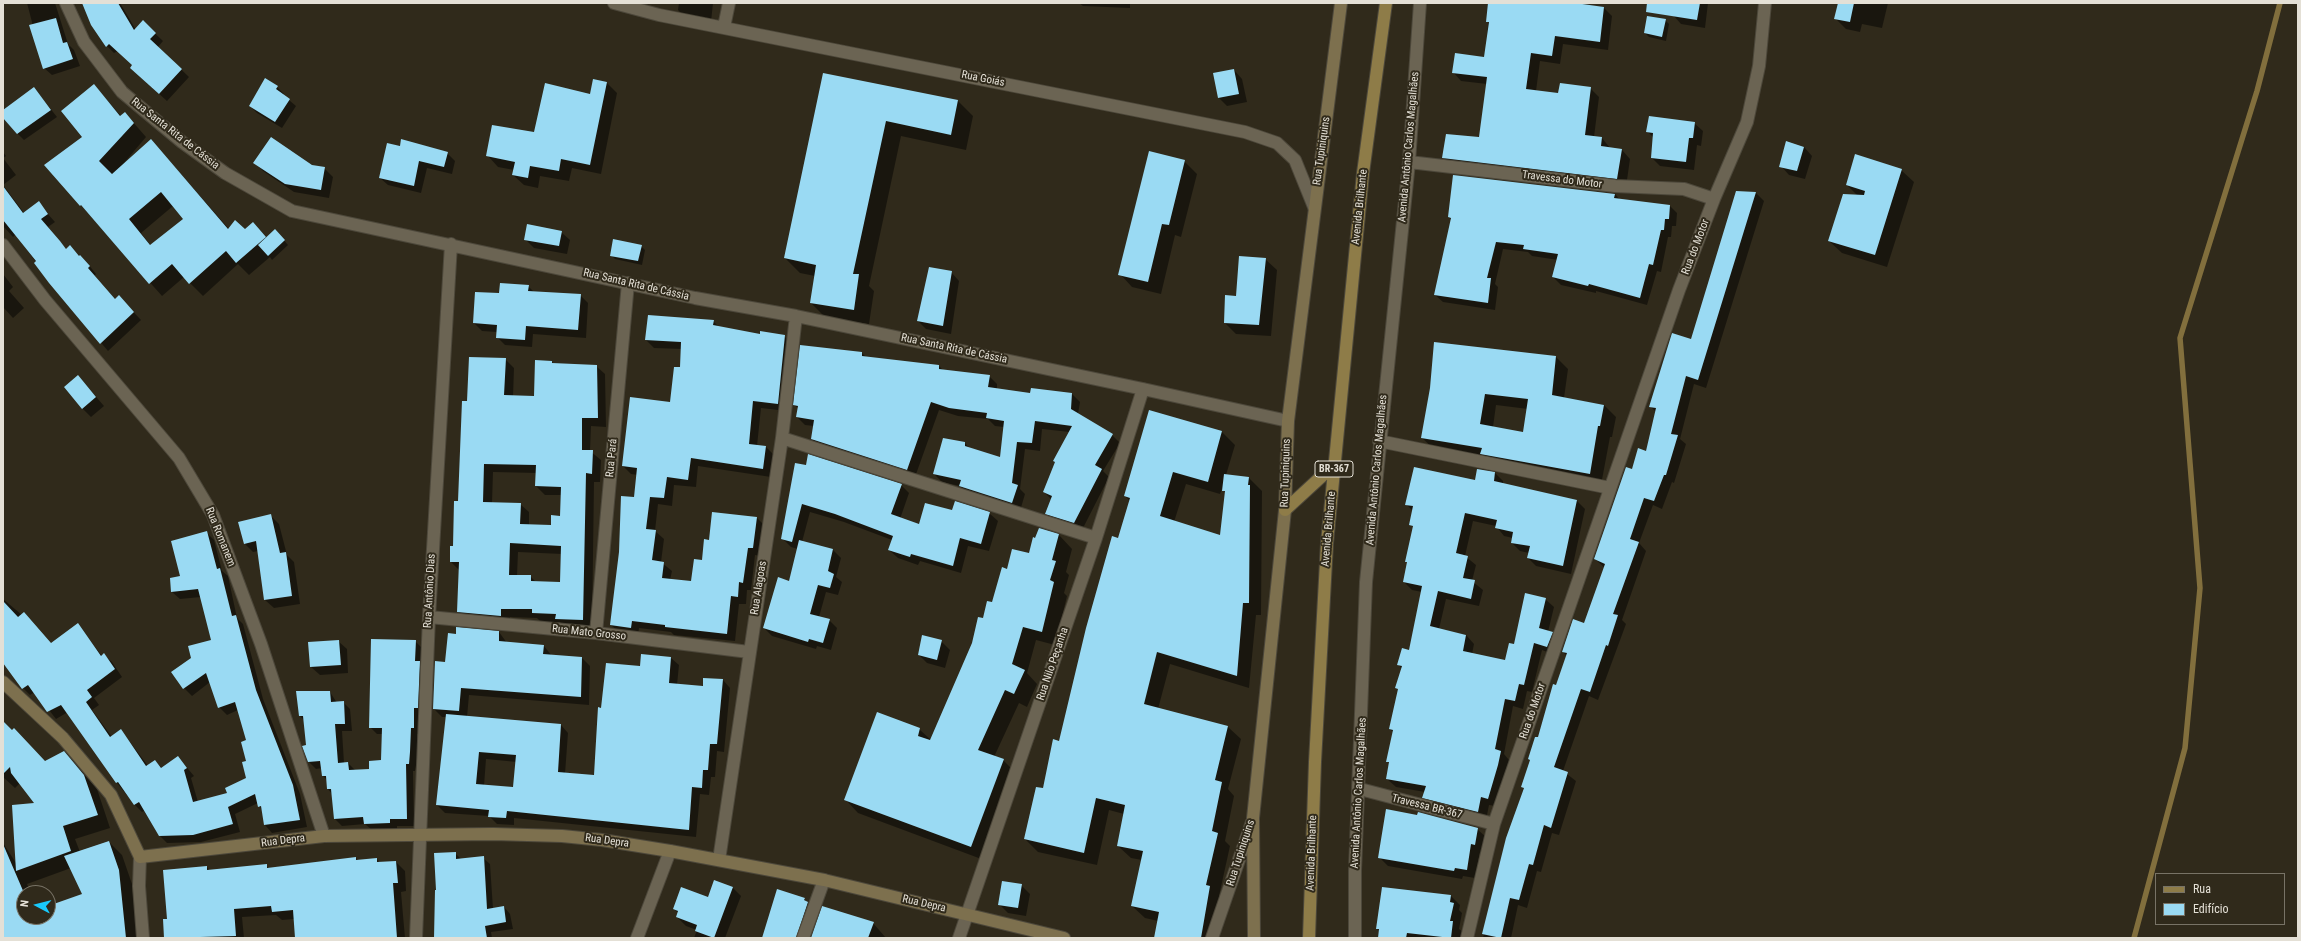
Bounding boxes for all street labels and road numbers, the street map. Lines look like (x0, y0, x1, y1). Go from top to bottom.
street label: Rua Goiás (960, 68, 1006, 90)
street label: Avenida Antônio Carlos Magalhães (1396, 71, 1422, 223)
street label: Rua Santa Rita de Cássia (128, 95, 222, 173)
street label: Rua Tupiniquins (1311, 116, 1333, 186)
street label: Avenida Brilhante (1349, 169, 1371, 245)
street label: Travessa do Motor (1521, 169, 1603, 191)
street label: Rua do Motor (1679, 217, 1713, 277)
street label: Rua Santa Rita de Cássia (582, 266, 690, 304)
street label: Rua Santa Rita de Cássia (900, 331, 1008, 367)
street label: Avenida Antônio Carlos Magalhães (1364, 394, 1390, 546)
street label: Rua Pará (604, 438, 620, 478)
street label: Rua Tupiniquins (1278, 438, 1294, 508)
road number: BR-367 (1315, 461, 1353, 477)
street label: Avenida Brilhante (1319, 491, 1339, 567)
street label: Rua Romanem (202, 505, 238, 569)
street label: Rua Antônio Dias (421, 554, 439, 628)
street label: Rua Alagoas (748, 560, 770, 616)
street label: Rua Mato Grosso (551, 623, 627, 643)
street label: Rua Nilo Peçanha (1034, 626, 1072, 702)
street label: Rua do Motor (1517, 681, 1549, 741)
street label: Avenida Antônio Carlos Magalhães (1348, 717, 1370, 869)
street label: Travessa BR-367 (1390, 792, 1464, 822)
street label: Avenida Brilhante (1304, 815, 1320, 891)
street label: Rua Tupiniquins (1224, 818, 1258, 888)
street label: Rua Depra (584, 831, 630, 851)
street label: Rua Depra (260, 832, 306, 850)
street label: Rua Depra (901, 893, 947, 915)

